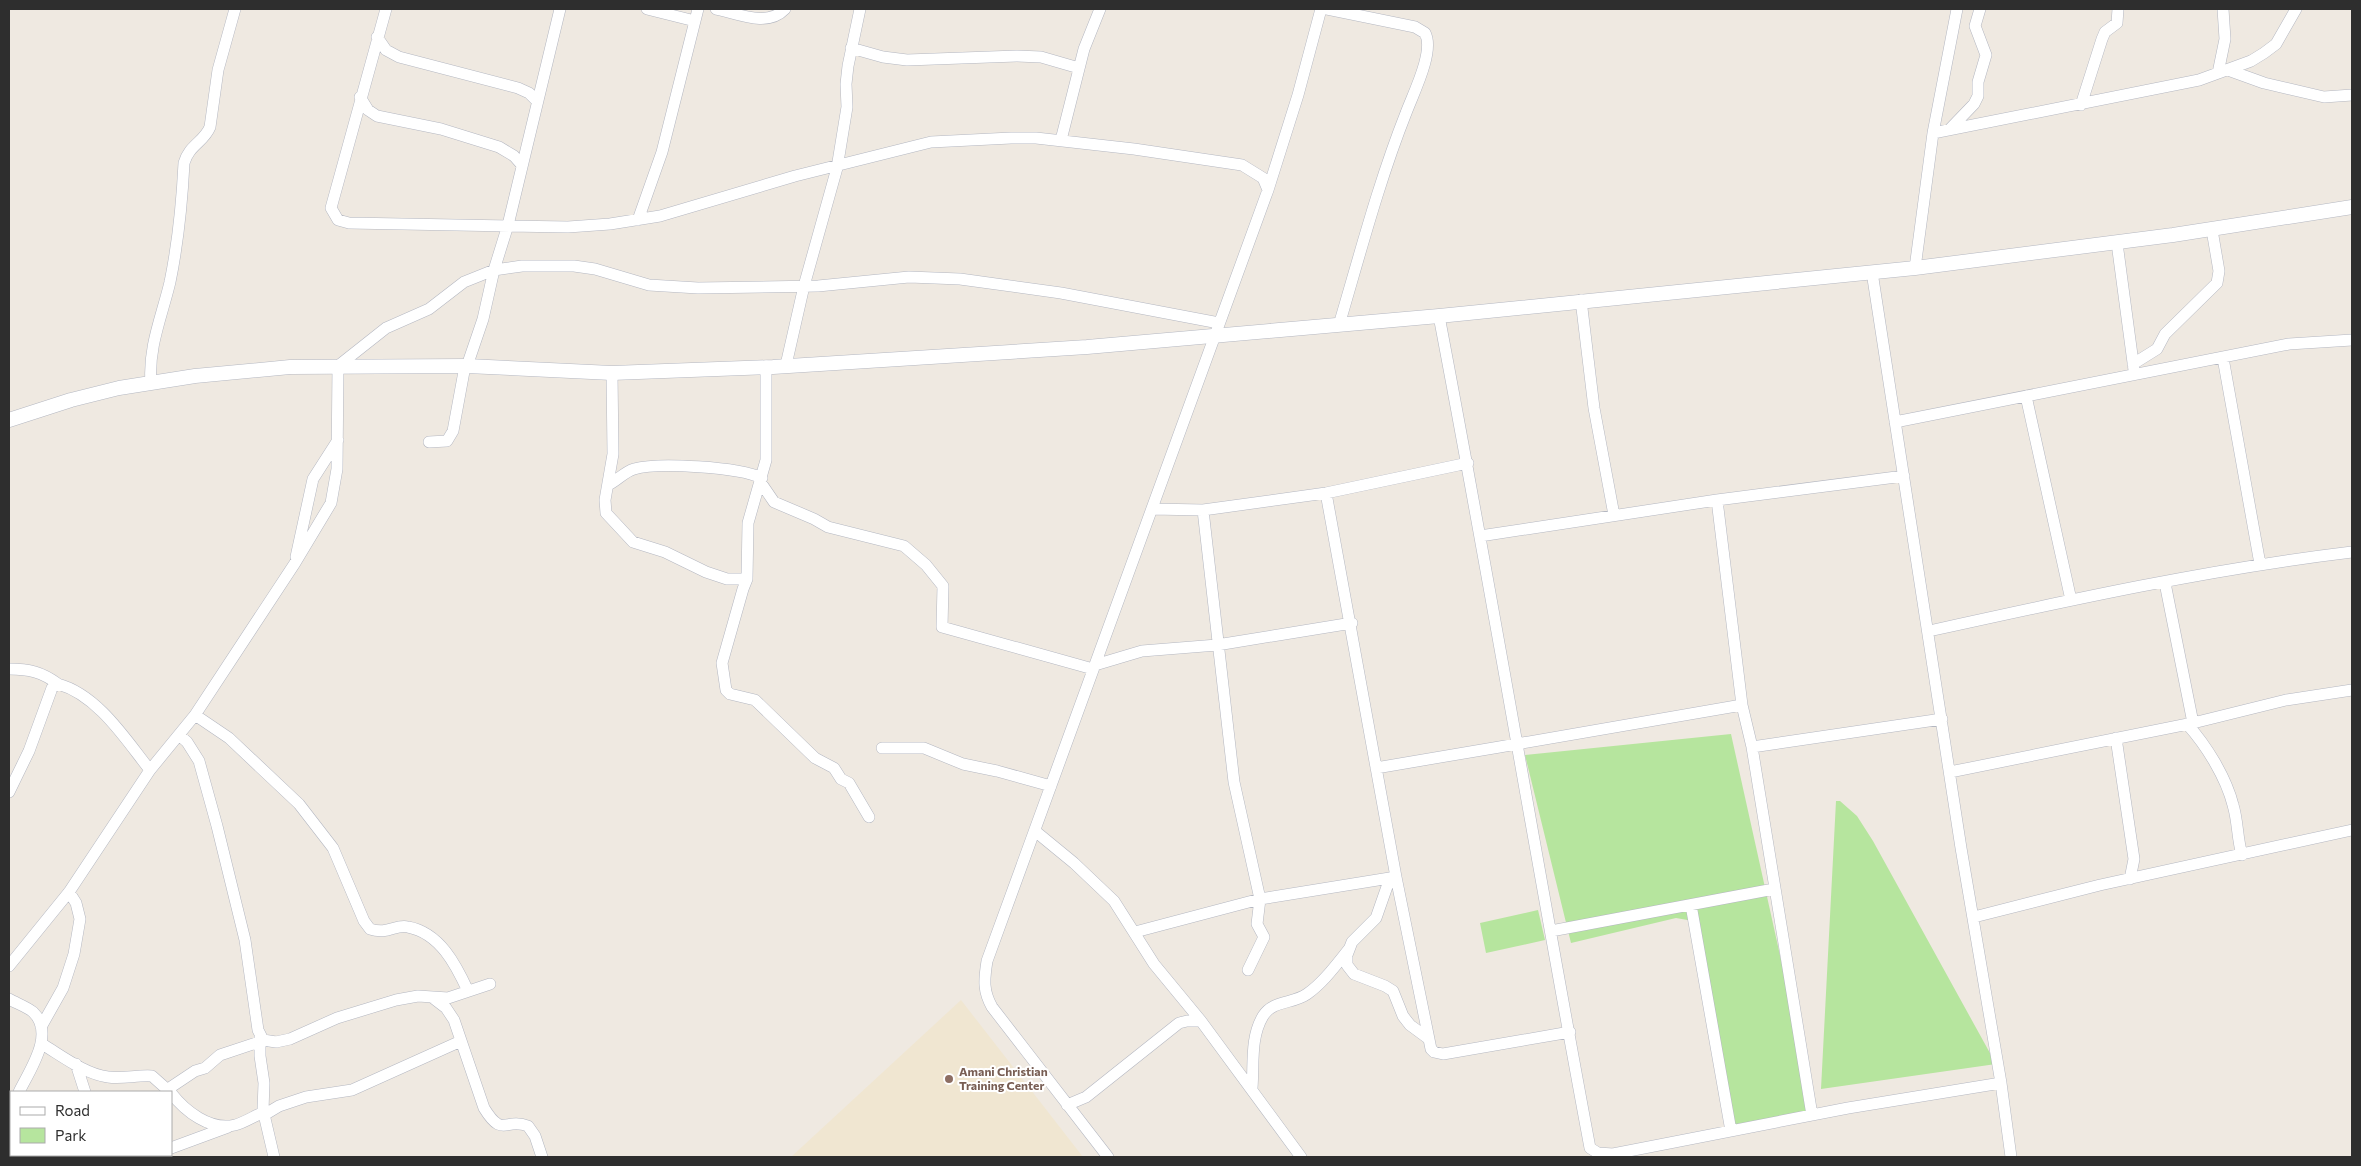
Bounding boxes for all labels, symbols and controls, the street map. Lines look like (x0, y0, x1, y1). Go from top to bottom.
place label: Amani Christian Training Center (959, 1064, 1048, 1092)
marker: Amani Christian Training Center (943, 1073, 955, 1085)
legend (10, 1091, 172, 1156)
text: Road (55, 1101, 90, 1119)
text: Park (55, 1126, 86, 1144)

